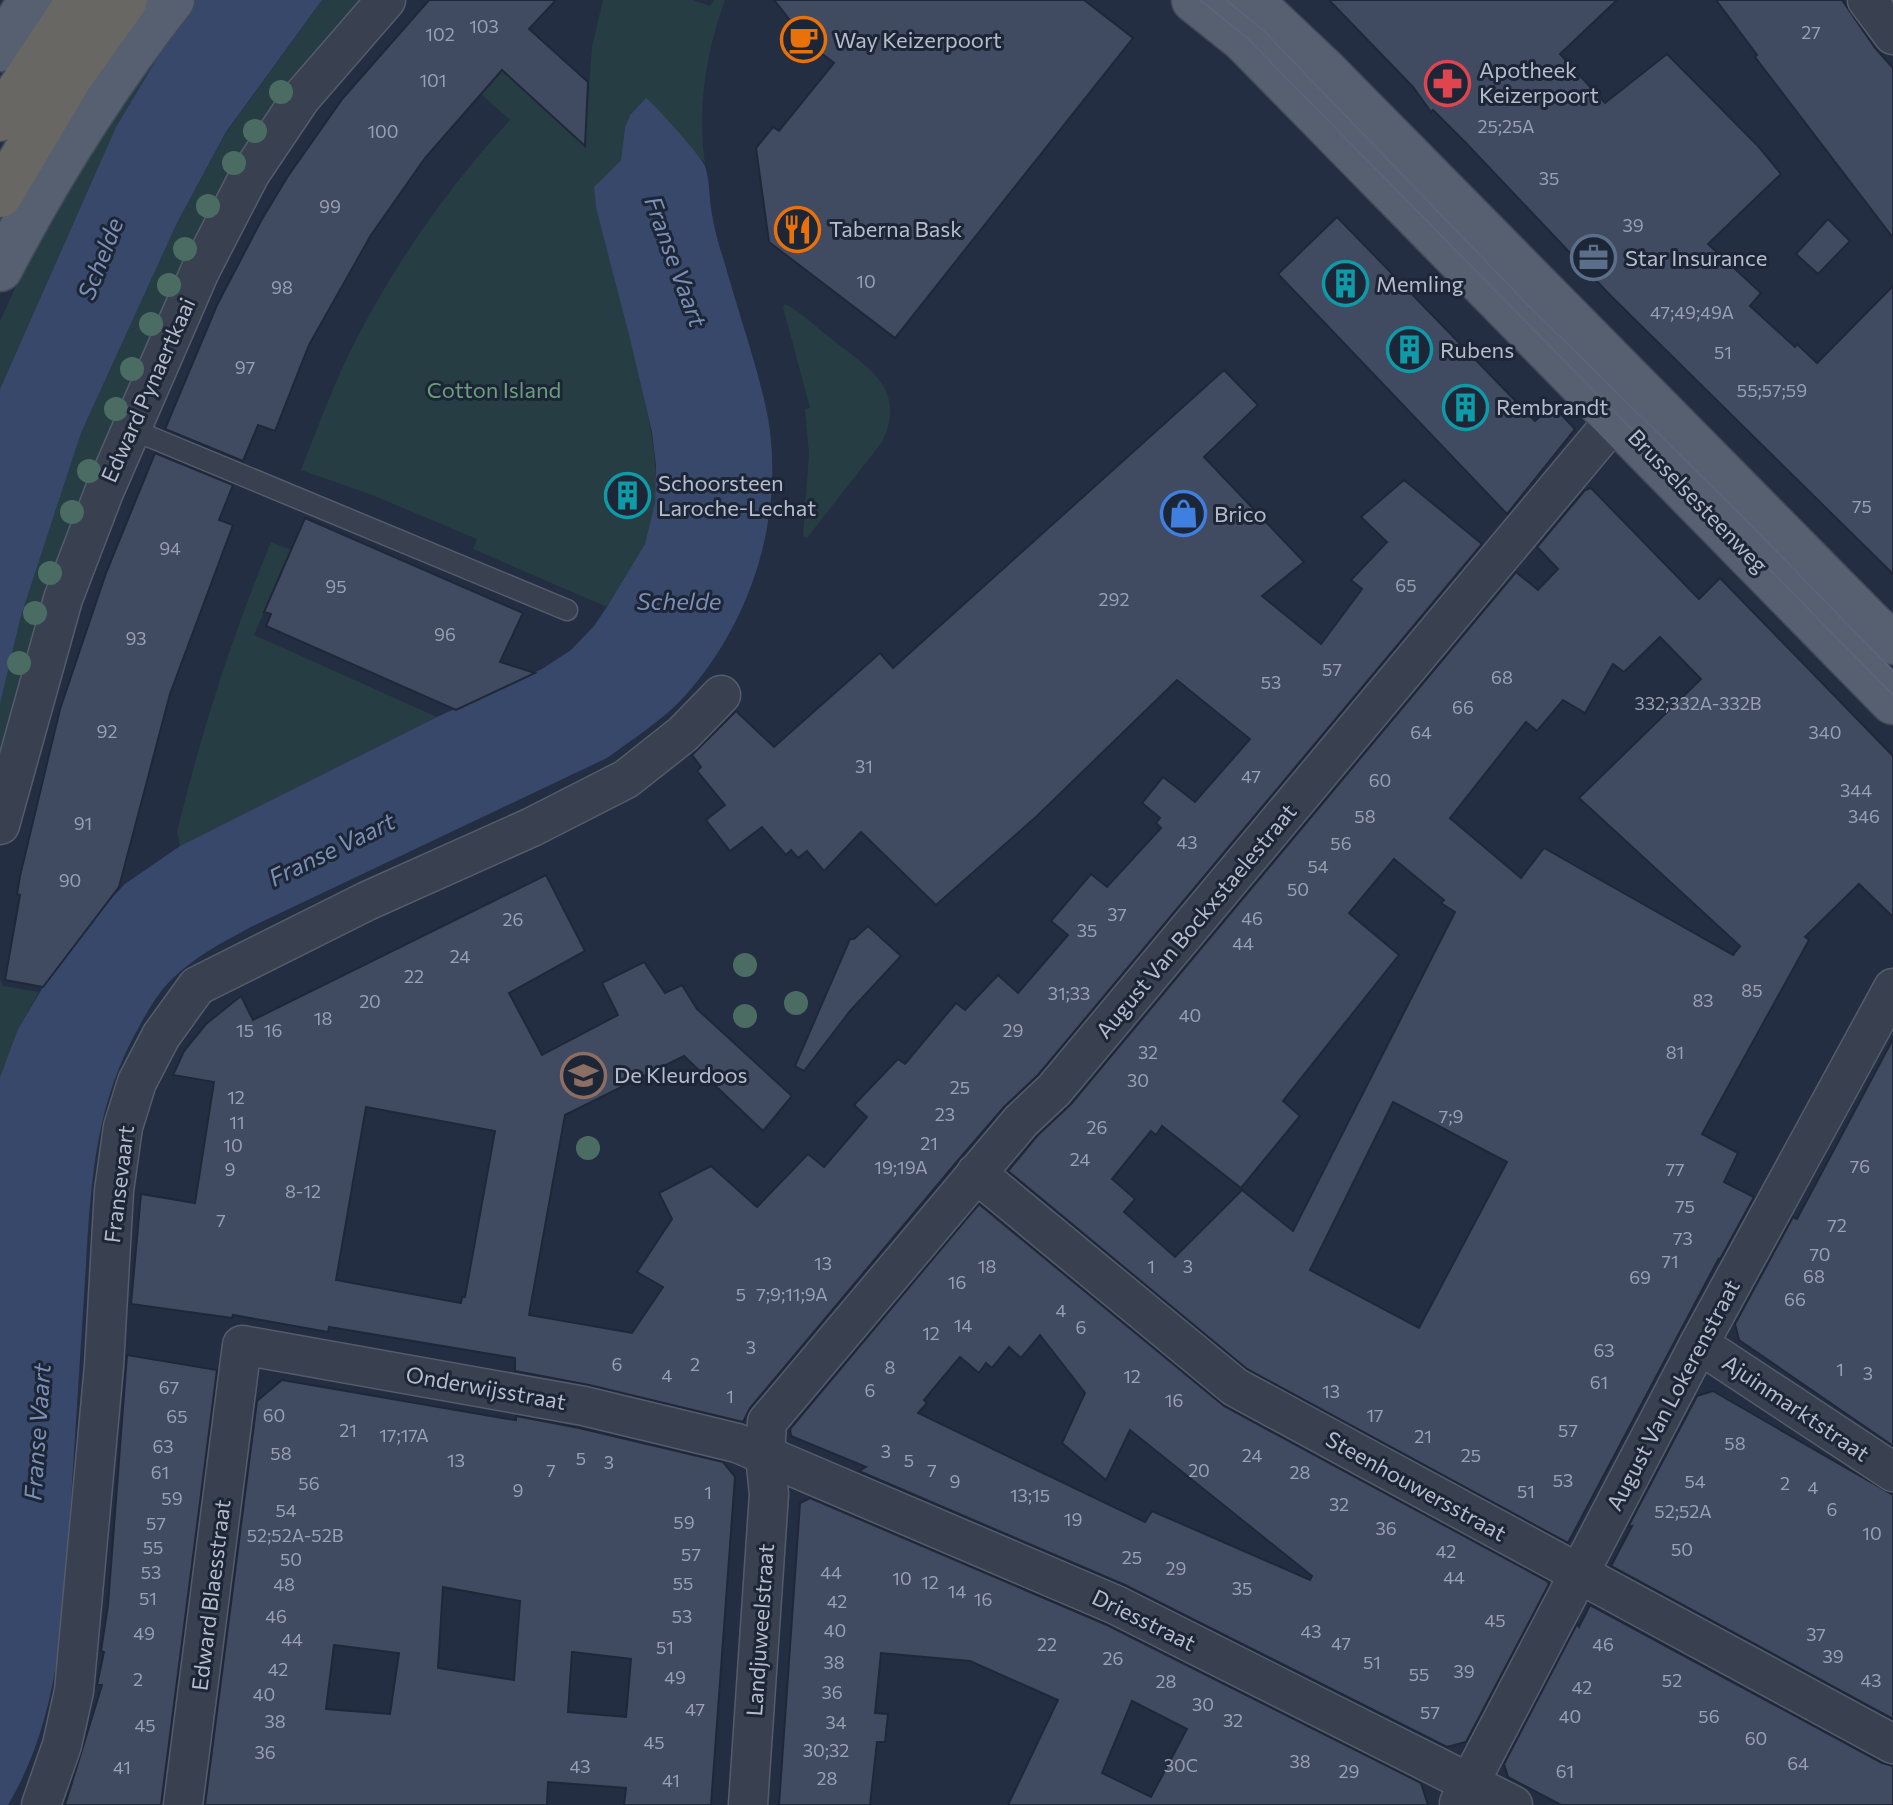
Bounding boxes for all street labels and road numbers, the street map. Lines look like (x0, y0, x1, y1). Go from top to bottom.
street label: Edward Pynaertkaai (95, 293, 200, 486)
street label: Brusselsesteenweg (1623, 423, 1774, 578)
street label: August Van Bockxstaelestraat (1090, 798, 1302, 1043)
street label: Fransevaart (98, 1124, 139, 1244)
street label: August Van Lokerenstraat (1600, 1275, 1745, 1515)
street label: Ajuinmarktstraat (1718, 1348, 1875, 1467)
street label: Onderwijsstraat (404, 1360, 568, 1415)
street label: Steenhouwersstraat (1321, 1425, 1511, 1546)
street label: Edward Blaesstraat (185, 1498, 236, 1692)
street label: Landjuweelstraat (740, 1543, 779, 1717)
street label: Driesstraat (1088, 1583, 1200, 1656)

